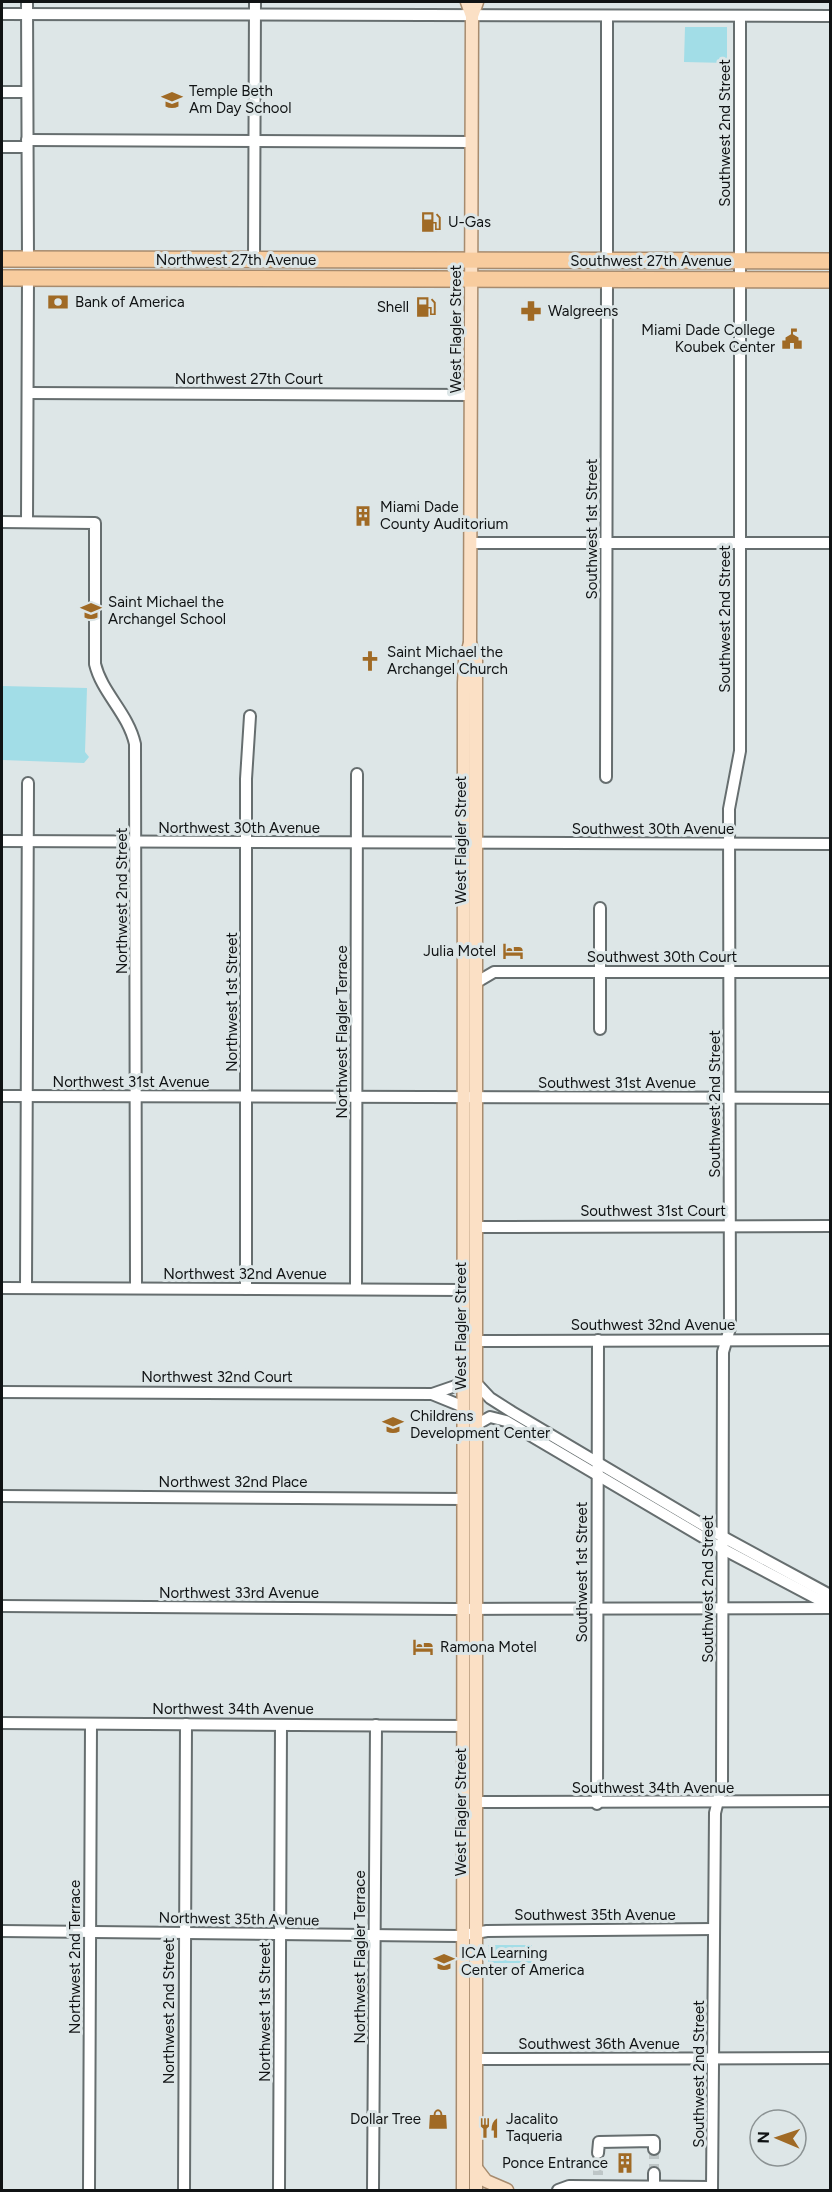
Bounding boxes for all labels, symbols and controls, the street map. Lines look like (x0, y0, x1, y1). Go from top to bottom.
street label: Southwest 2nd Street (716, 59, 734, 207)
place label: Temple Beth Am Day School (189, 82, 291, 117)
school or university icon: Temple Beth Am Day School (160, 88, 184, 112)
fuel station icon: U-Gas (419, 210, 443, 234)
place label: U-Gas (448, 213, 491, 231)
street label: Northwest 27th Avenue (156, 251, 316, 269)
street label: Southwest 27th Avenue (570, 252, 732, 270)
street label: West Flagler Street (447, 264, 465, 393)
bank icon: Bank of America (46, 290, 70, 314)
place label: Bank of America (75, 293, 185, 311)
fuel station icon: Shell (414, 295, 438, 319)
place label: Shell (377, 298, 409, 316)
pharmacy icon: Walgreens (519, 299, 543, 323)
place label: Walgreens (548, 302, 618, 320)
place label: Miami Dade College Koubek Center (641, 321, 775, 356)
public building icon: Miami Dade College Koubek Center (780, 327, 804, 351)
street label: Northwest 27th Court (175, 370, 323, 388)
street label: Southwest 1st Street (583, 458, 601, 599)
place label: Miami Dade County Auditorium (380, 498, 508, 533)
building icon: Miami Dade County Auditorium (351, 504, 375, 528)
street label: Southwest 2nd Street (716, 545, 734, 693)
place label: Saint Michael the Archangel School (108, 593, 226, 628)
school or university icon: Saint Michael the Archangel School (79, 599, 103, 623)
place label: Saint Michael the Archangel Church (387, 643, 508, 678)
church icon: Saint Michael the Archangel Church (358, 649, 382, 673)
street label: West Flagler Street (452, 775, 470, 904)
street label: Northwest 30th Avenue (158, 819, 320, 837)
street label: Southwest 30th Avenue (572, 820, 734, 838)
street label: Northwest 2nd Street (113, 827, 131, 974)
street label: Northwest 1st Street (223, 932, 241, 1072)
hotel icon: Julia Motel (501, 939, 525, 963)
place label: Julia Motel (423, 942, 496, 960)
street label: Northwest Flagler Terrace (333, 945, 351, 1119)
street label: Southwest 30th Court (587, 948, 738, 966)
street label: Southwest 2nd Street (706, 1030, 724, 1178)
street label: Northwest 31st Avenue (53, 1073, 209, 1091)
street label: Southwest 31st Avenue (538, 1074, 696, 1092)
street label: Southwest 31st Court (580, 1202, 726, 1220)
street label: West Flagler Street (452, 1261, 470, 1390)
street label: Northwest 32nd Avenue (163, 1265, 327, 1283)
street label: Southwest 32nd Avenue (571, 1316, 735, 1334)
street label: Northwest 32nd Court (141, 1368, 293, 1386)
place label: Childrens Development Center (410, 1407, 550, 1442)
school or university icon: Childrens Development Center (381, 1413, 405, 1437)
street label: Northwest 32nd Place (159, 1473, 307, 1491)
street label: Southwest 1st Street (573, 1501, 591, 1642)
street label: Southwest 2nd Street (699, 1515, 717, 1663)
street label: Northwest 33rd Avenue (159, 1584, 319, 1602)
hotel icon: Ramona Motel (411, 1635, 435, 1659)
place label: Ramona Motel (440, 1638, 537, 1656)
street label: Northwest 34th Avenue (152, 1700, 314, 1718)
street label: West Flagler Street (452, 1747, 470, 1876)
street label: Southwest 34th Avenue (572, 1779, 734, 1797)
street label: Northwest Flagler Terrace (351, 1870, 369, 2044)
street label: Northwest 2nd Terrace (66, 1880, 84, 2034)
street label: Southwest 35th Avenue (514, 1906, 676, 1924)
street label: Northwest 35th Avenue (158, 1909, 320, 1929)
street label: Northwest 2nd Street (160, 1937, 178, 2084)
street label: Northwest 1st Street (256, 1942, 274, 2082)
place label: ICA Learning Center of America (461, 1944, 584, 1979)
school or university icon: ICA Learning Center of America (432, 1950, 456, 1974)
street label: Southwest 2nd Street (690, 2000, 708, 2148)
street label: Southwest 36th Avenue (518, 2035, 680, 2053)
shop icon: Dollar Tree (426, 2107, 450, 2131)
north arrow (748, 2108, 808, 2168)
place label: Dollar Tree (350, 2110, 421, 2128)
place label: Jacalito Taqueria (506, 2110, 562, 2145)
restaurant icon: Jacalito Taqueria (477, 2116, 501, 2140)
text: N (754, 2131, 773, 2144)
building icon: Ponce Entrance (613, 2151, 637, 2175)
place label: Ponce Entrance (502, 2154, 608, 2172)

